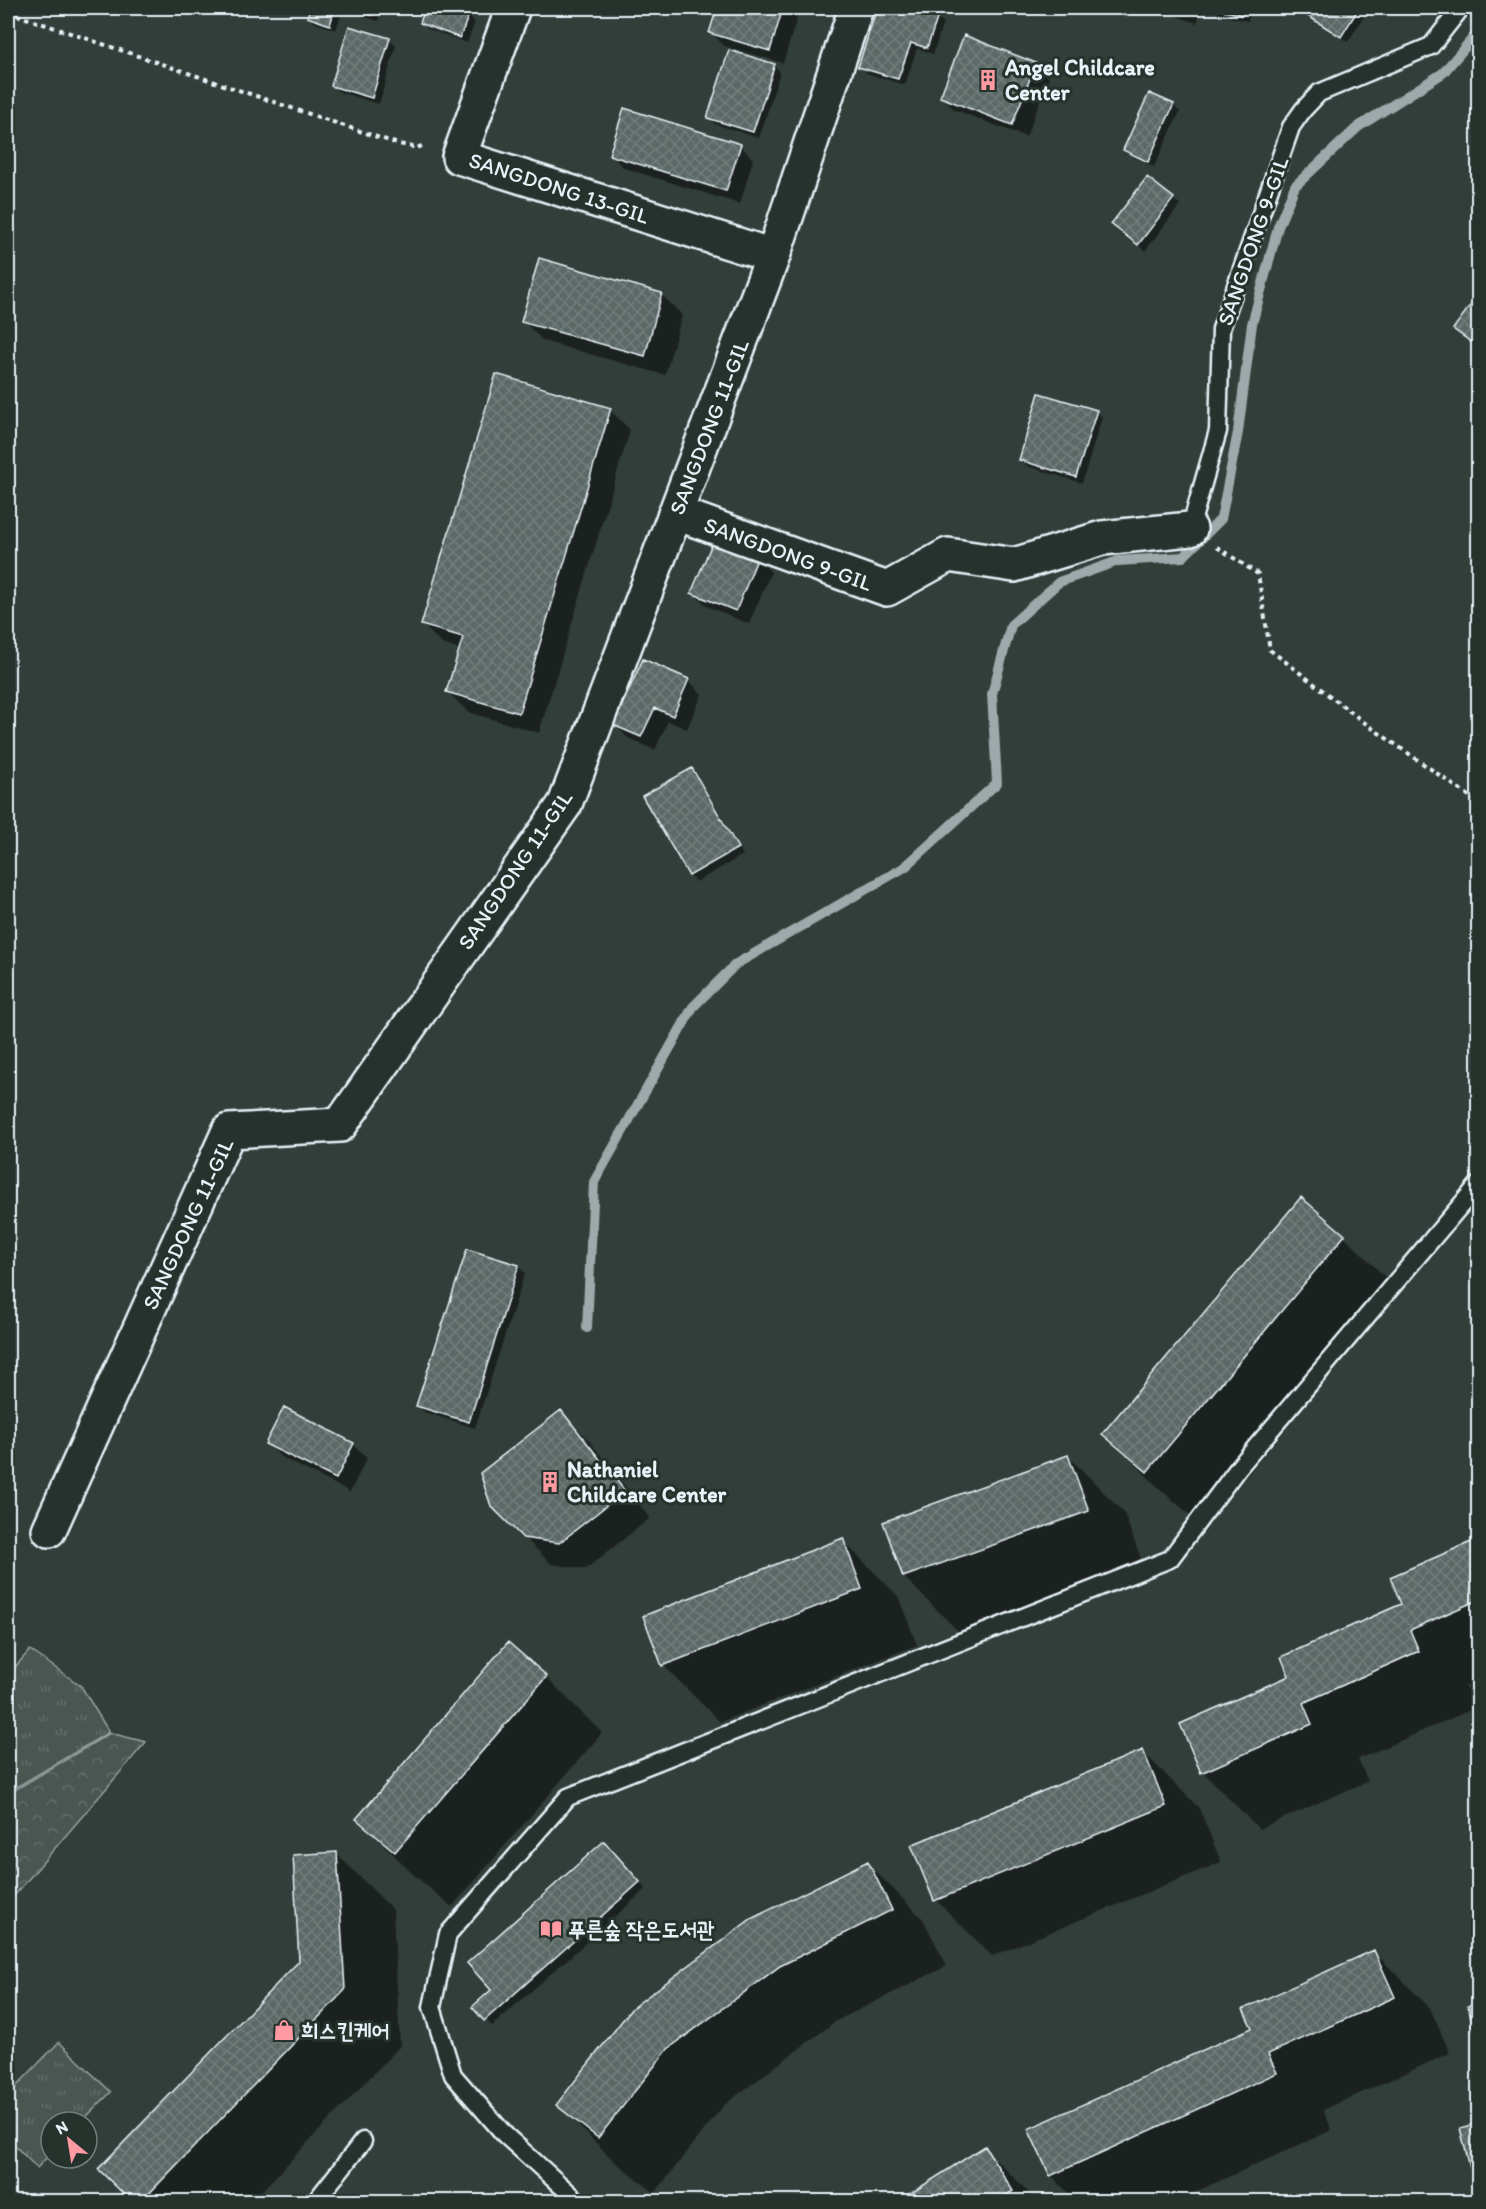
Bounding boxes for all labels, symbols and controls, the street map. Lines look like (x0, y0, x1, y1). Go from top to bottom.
place label: Angel Childcare Center (1004, 54, 1155, 106)
building icon: Angel Childcare Center (976, 68, 1000, 92)
street label: SANGDONG 13-GIL (466, 146, 652, 230)
street label: SANGDONG 9-GIL (1211, 153, 1295, 329)
street label: SANGDONG 11-GIL (663, 336, 755, 518)
street label: SANGDONG 9-GIL (700, 511, 876, 597)
street label: SANGDONG 11-GIL (452, 785, 578, 955)
street label: SANGDONG 11-GIL (137, 1134, 239, 1314)
place label: Nathaniel Childcare Center (567, 1456, 727, 1508)
building icon: Nathaniel Childcare Center (538, 1470, 562, 1494)
place label: 푸른숲 작은도서관 (568, 1916, 715, 1943)
library icon: 푸른숲 작은도서관 (539, 1917, 563, 1941)
place label: 희스킨케어 (301, 2017, 390, 2044)
shop icon: 희스킨케어 (272, 2018, 296, 2042)
north arrow (39, 2110, 99, 2170)
text: N (52, 2117, 71, 2138)

